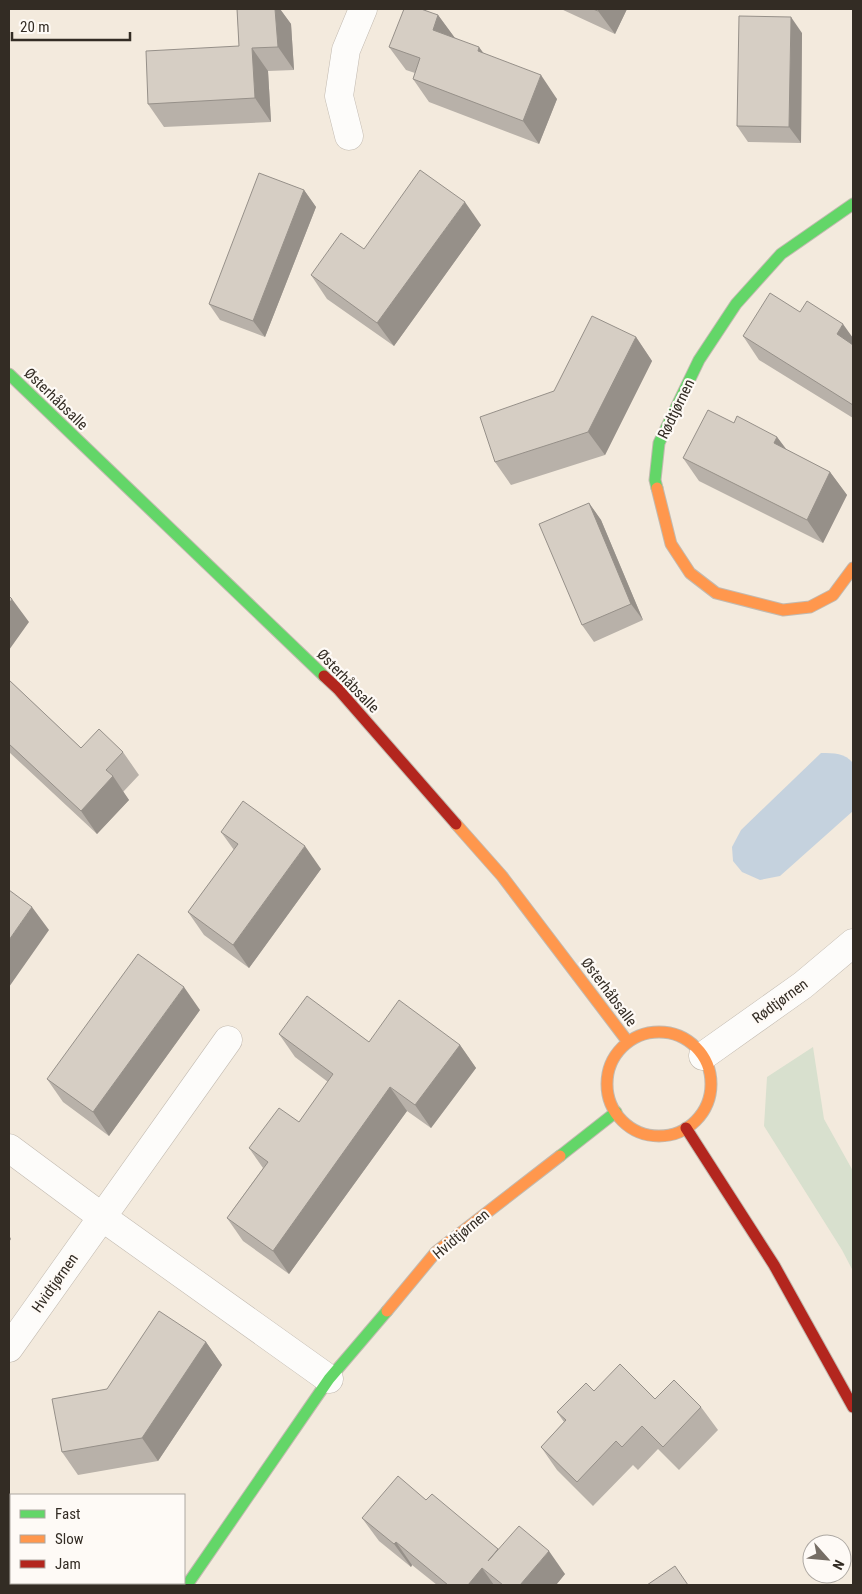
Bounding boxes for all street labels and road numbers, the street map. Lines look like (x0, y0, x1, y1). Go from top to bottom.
street label: Østerhåbsalle (20, 364, 92, 434)
street label: Rødtjørnen (654, 376, 698, 442)
street label: Østerhåbsalle (313, 645, 383, 717)
street label: Østerhåbsalle (577, 954, 641, 1030)
street label: Rødtjørnen (749, 975, 811, 1027)
street label: Hvidtjørnen (429, 1205, 493, 1263)
street label: Hvidtjørnen (28, 1250, 82, 1316)

